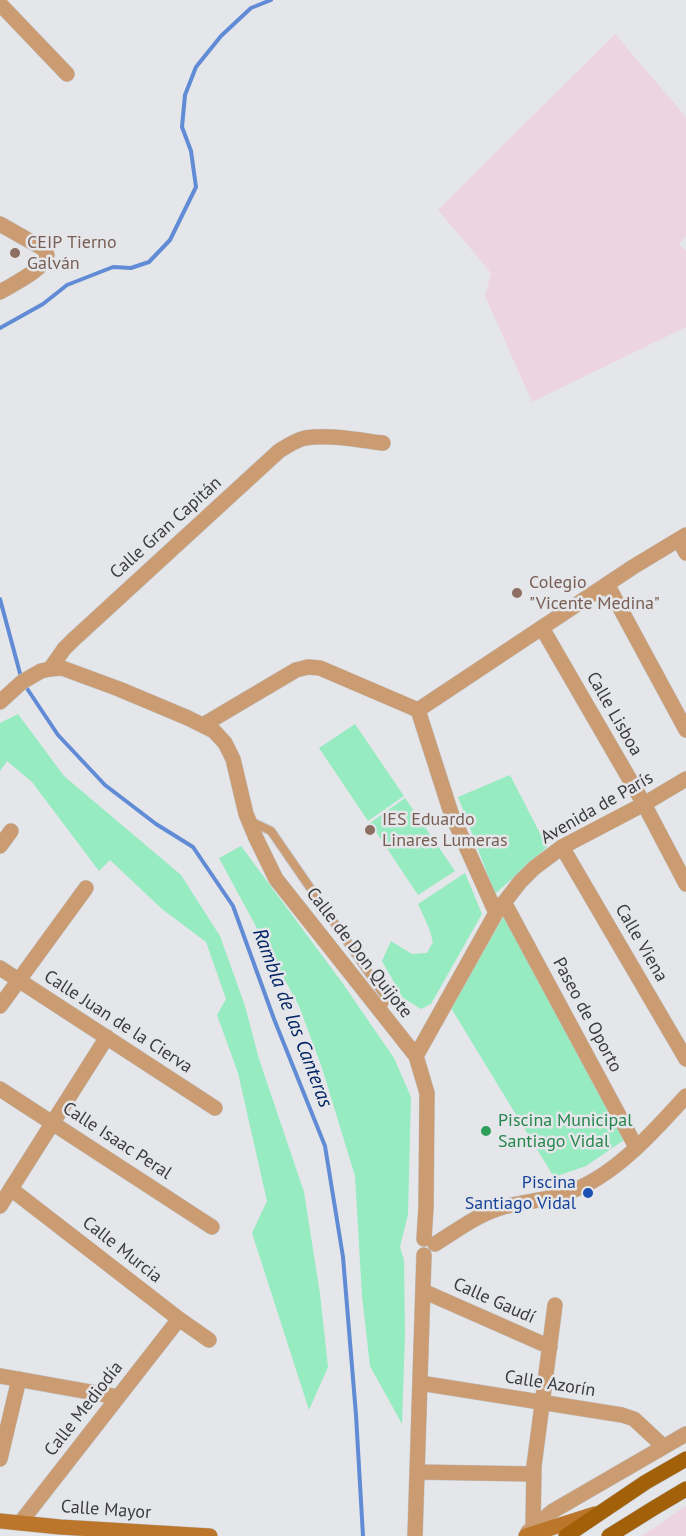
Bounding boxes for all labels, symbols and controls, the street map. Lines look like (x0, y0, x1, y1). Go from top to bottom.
place label: CEIP Tierno Galván (27, 232, 117, 274)
marker: CEIP Tierno Galván (8, 246, 22, 260)
street label: Calle Gran Capitán (106, 472, 226, 584)
place label: Colegio "Vicente Medina" (529, 572, 660, 614)
marker: Colegio "Vicente Medina" (510, 586, 524, 600)
street label: Calle Lisboa (581, 668, 647, 760)
street label: Avenida de París (537, 767, 657, 849)
place label: IES Eduardo Linares Lumeras (382, 809, 508, 852)
marker: IES Eduardo Linares Lumeras (363, 823, 377, 837)
street label: Calle de Don Quijote (301, 884, 417, 1022)
street label: Calle Viena (610, 900, 672, 986)
water label: Rambla de las Canteras (247, 925, 337, 1111)
street label: Paseo de Oporto (548, 954, 626, 1076)
street label: Calle Juan de la Cierva (40, 966, 196, 1078)
street label: Calle Isaac Peral (58, 1098, 176, 1184)
place label: Piscina Municipal Santiago Vidal (498, 1110, 632, 1152)
marker: Piscina Municipal Santiago Vidal (479, 1124, 493, 1138)
place label: Piscina Santiago Vidal (465, 1172, 576, 1214)
marker: Piscina Santiago Vidal (581, 1186, 595, 1200)
street label: Calle Murcia (78, 1212, 166, 1288)
street label: Calle Gaudí (450, 1273, 538, 1329)
street label: Calle Mediodía (40, 1357, 128, 1461)
street label: Calle Azorín (503, 1366, 597, 1402)
street label: Calle Mayor (60, 1496, 152, 1524)

